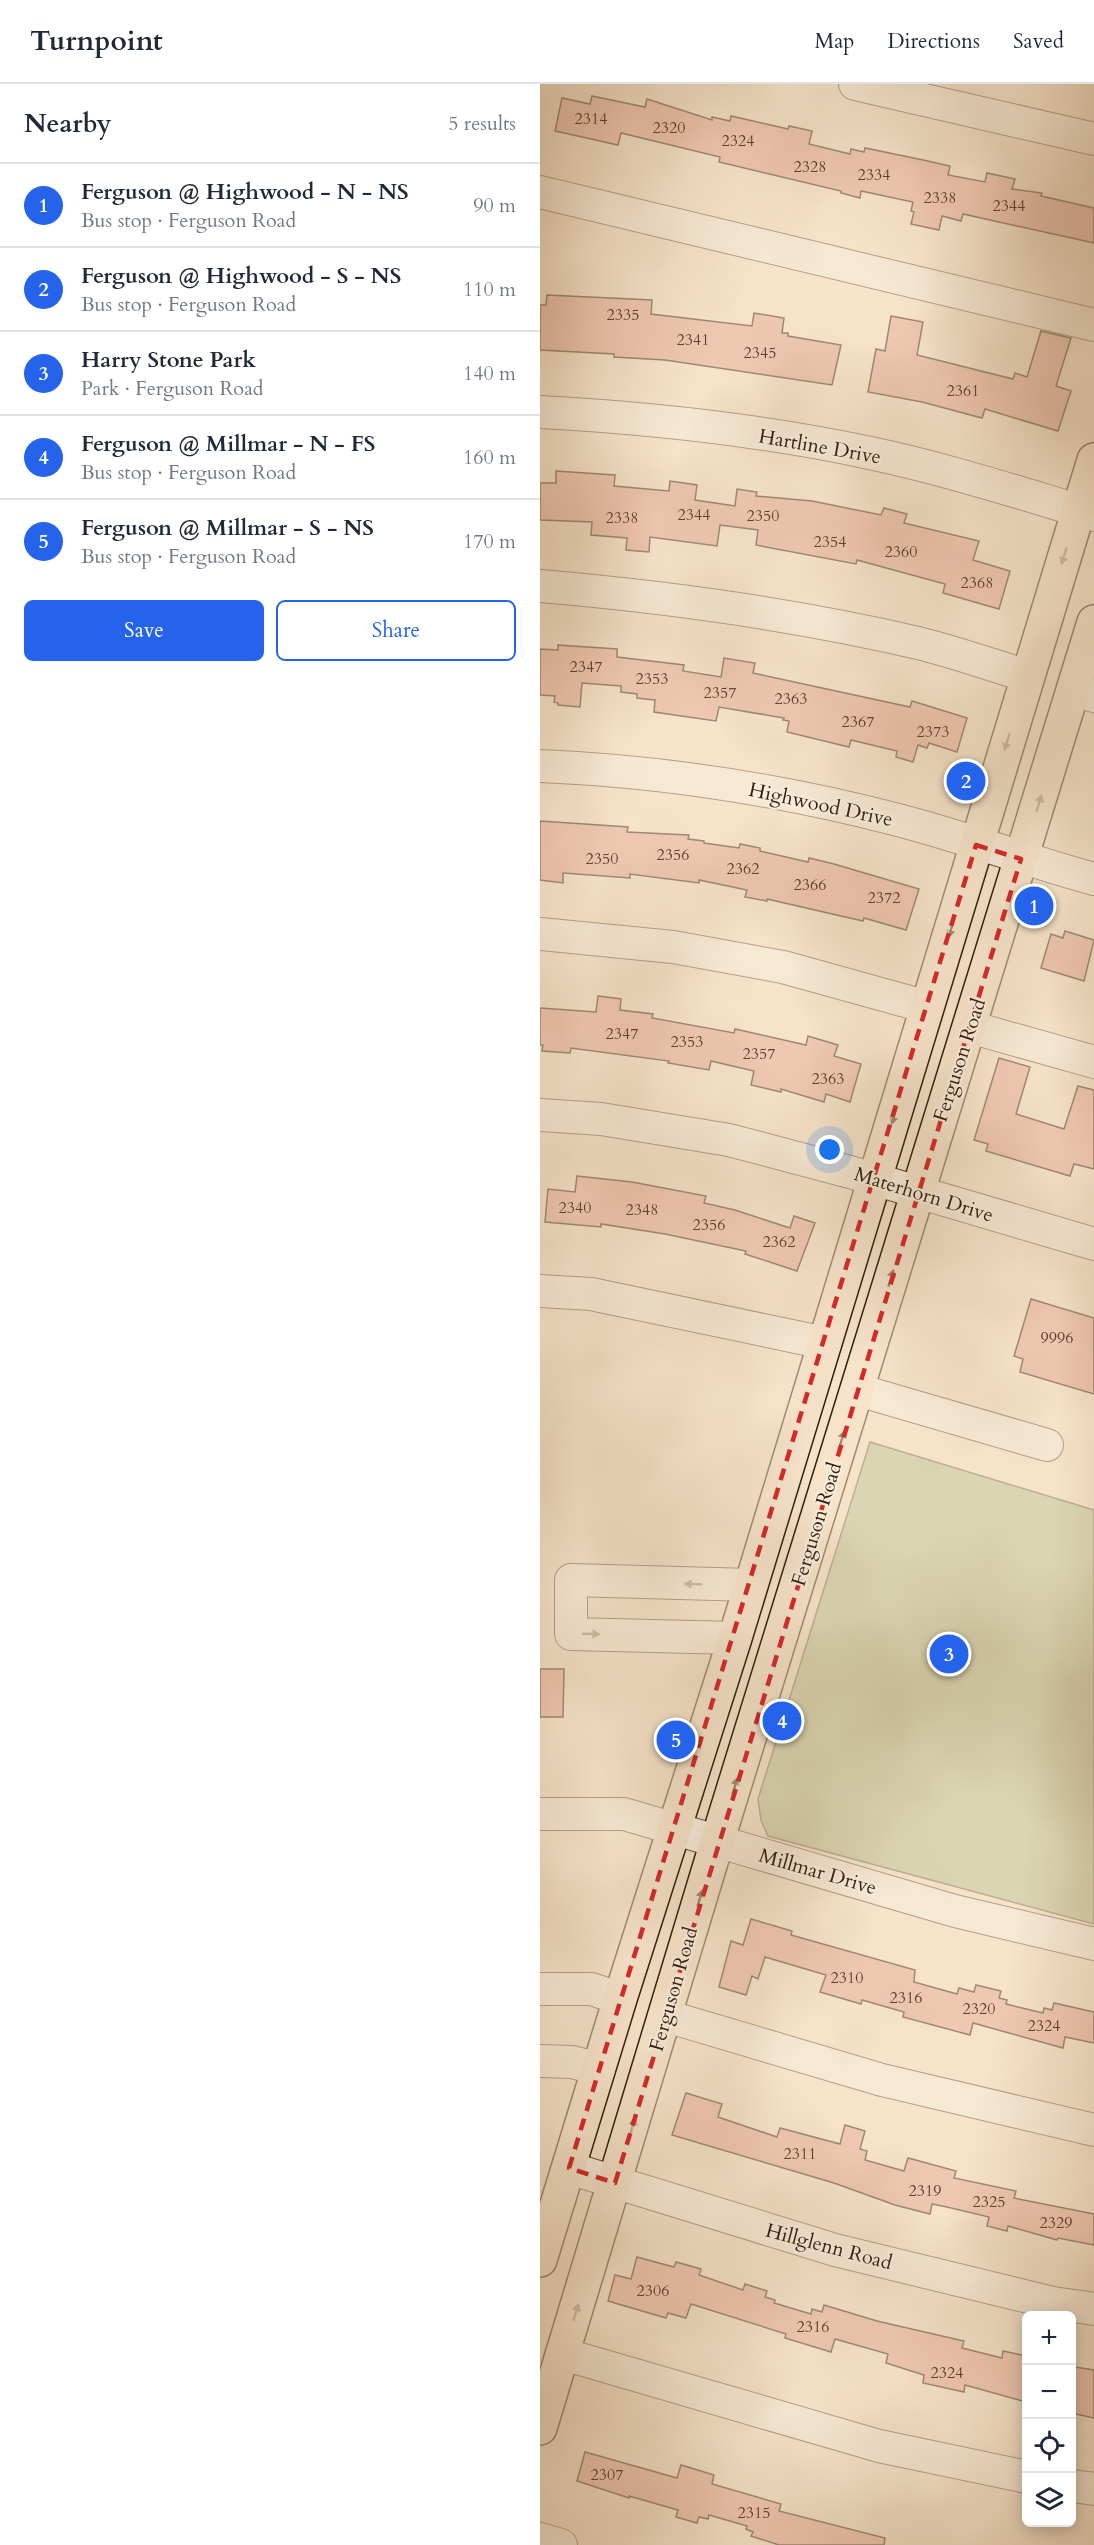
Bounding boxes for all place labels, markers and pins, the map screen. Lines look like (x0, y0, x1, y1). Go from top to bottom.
pin: 2 (946, 758, 986, 804)
pin: 1 (1014, 884, 1054, 928)
pin: 3 (930, 1632, 968, 1676)
pin: 4 (762, 1698, 802, 1744)
pin: 5 (656, 1718, 696, 1762)

